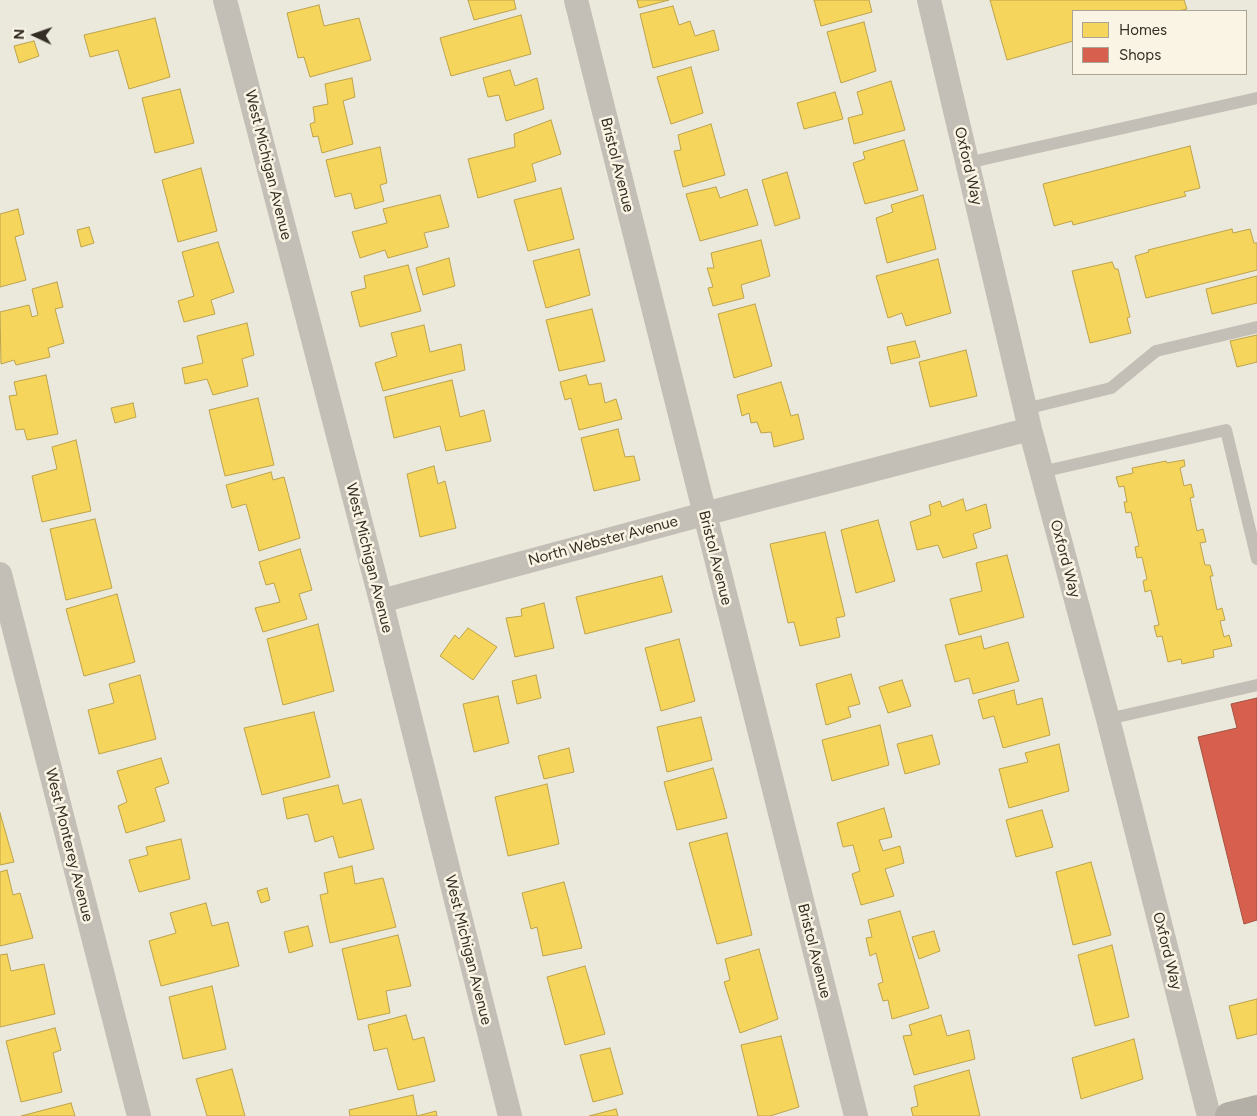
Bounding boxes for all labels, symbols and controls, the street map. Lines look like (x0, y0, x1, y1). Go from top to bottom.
north arrow (10, 10, 60, 60)
legend (1072, 10, 1247, 75)
text: Homes (1119, 21, 1167, 39)
text: N (11, 28, 28, 40)
text: Shops (1119, 46, 1161, 64)
street label: West Michigan Avenue (241, 88, 295, 242)
street label: Bristol Avenue (597, 116, 637, 214)
street label: Oxford Way (950, 125, 986, 207)
street label: West Michigan Avenue (342, 481, 396, 635)
street label: Bristol Avenue (695, 509, 735, 607)
street label: North Webster Avenue (526, 512, 680, 570)
street label: Oxford Way (1046, 518, 1084, 600)
street label: West Monterey Avenue (41, 767, 97, 923)
street label: West Michigan Avenue (441, 873, 495, 1027)
street label: Bristol Avenue (794, 902, 834, 1000)
street label: Oxford Way (1149, 910, 1185, 992)

